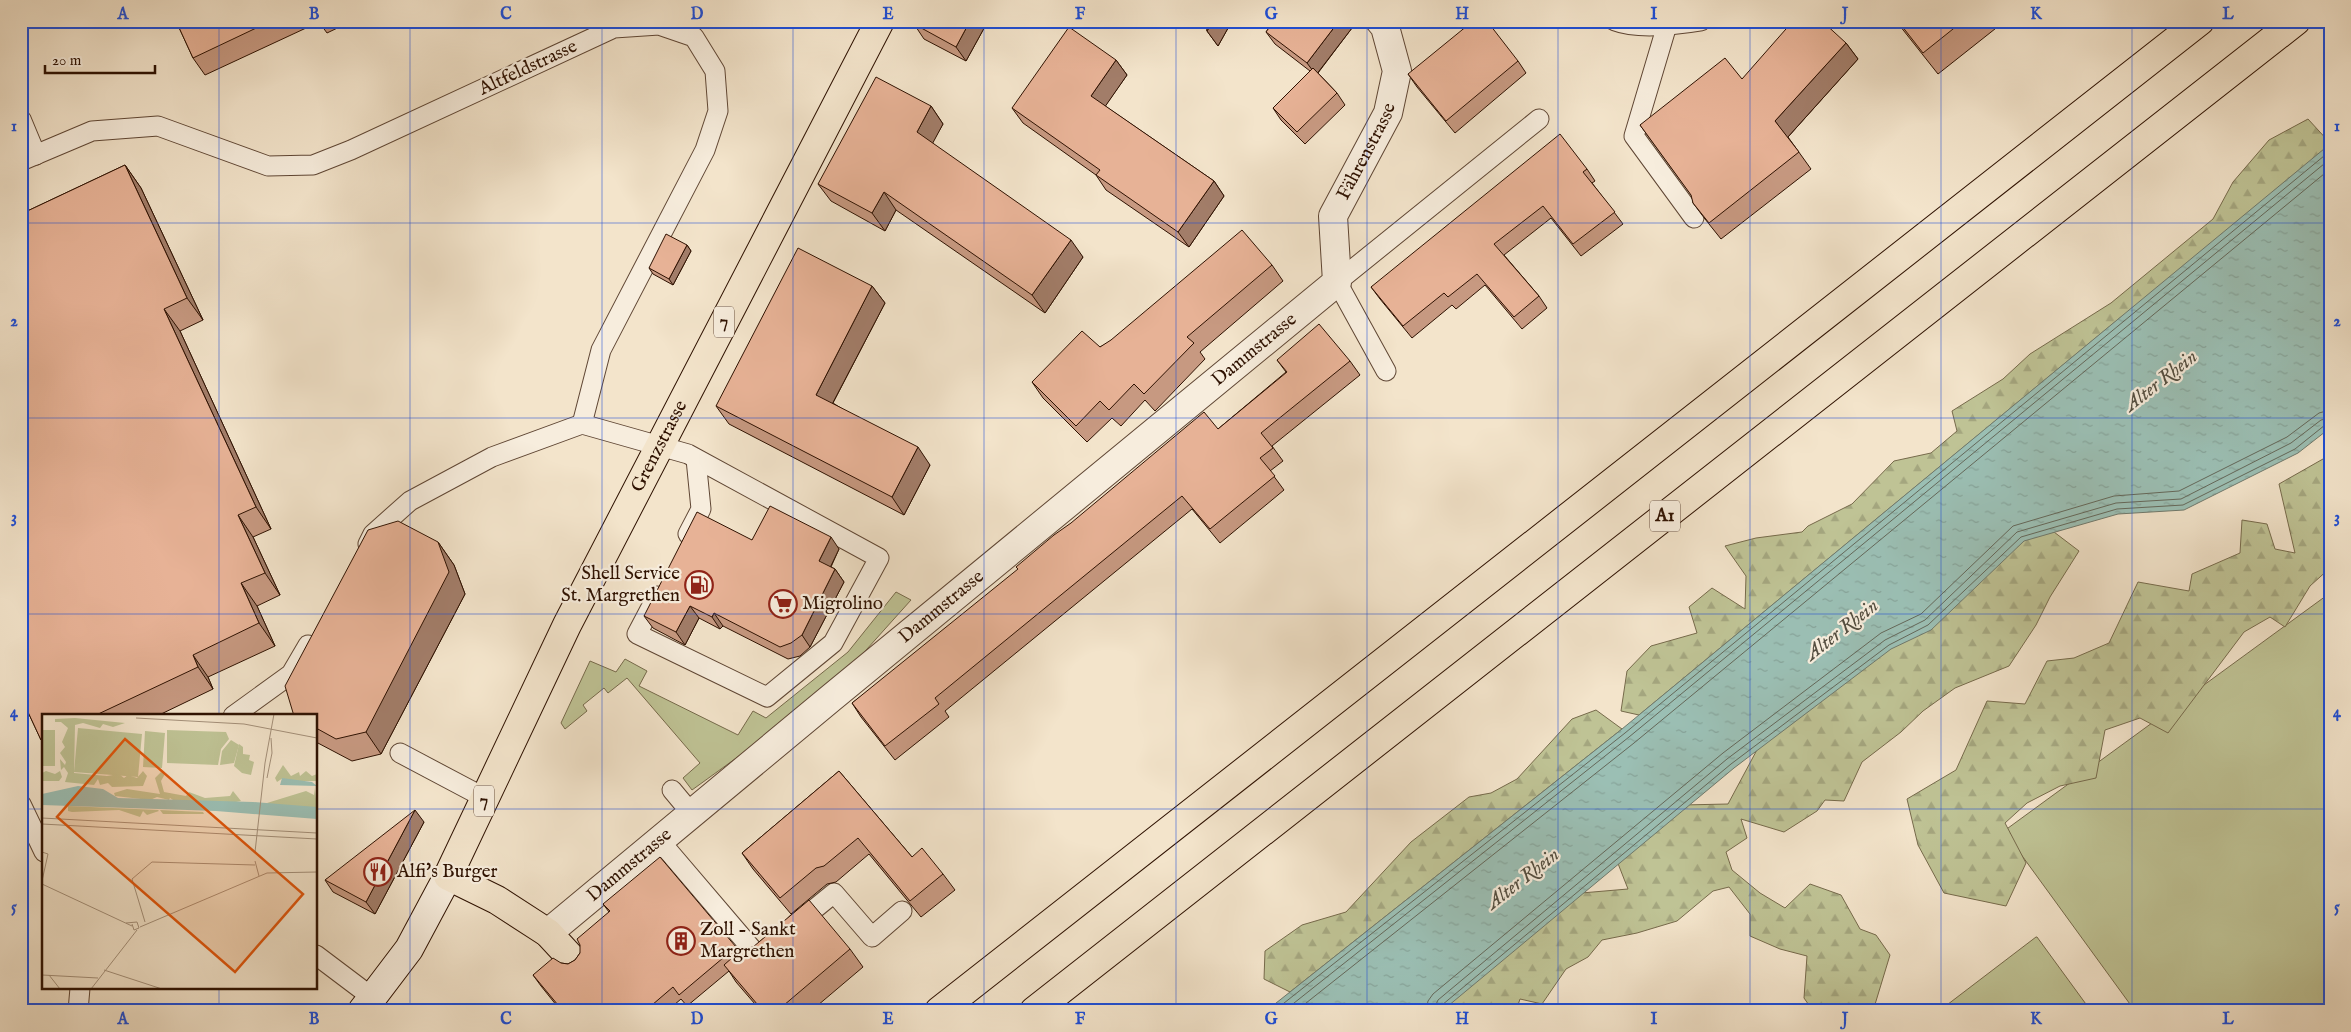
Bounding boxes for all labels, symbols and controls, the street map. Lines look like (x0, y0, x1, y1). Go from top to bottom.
text: A (117, 5, 130, 25)
text: B (309, 5, 320, 25)
text: C (500, 5, 512, 25)
text: D (691, 5, 704, 25)
text: E (882, 5, 894, 25)
text: F (1075, 5, 1086, 25)
text: G (1265, 5, 1278, 25)
text: H (1455, 5, 1469, 25)
text: I (1651, 5, 1658, 25)
text: J (1840, 5, 1849, 25)
text: K (2030, 5, 2043, 25)
text: L (2222, 5, 2234, 25)
street label: Altfeldstrasse (474, 35, 581, 102)
scale bar (45, 42, 155, 74)
text: 20 m (52, 51, 82, 70)
street label: Fährenstrasse (1332, 101, 1402, 204)
text: 1 (11, 117, 17, 137)
text: 1 (2334, 117, 2340, 137)
road number: 7 (714, 306, 734, 338)
street label: Dammstrasse (1207, 308, 1302, 392)
text: 2 (10, 312, 18, 332)
text: 2 (2333, 312, 2341, 332)
water label: Alter Rhein (2118, 345, 2203, 419)
street label: Grenzstrasse (626, 396, 693, 496)
road number: A1 (1650, 501, 1680, 532)
text: 3 (11, 508, 17, 528)
text: 3 (2334, 508, 2340, 528)
place label: Shell Service St. Margrethen (561, 562, 680, 608)
street label: Dammstrasse (894, 565, 989, 649)
fuel station icon: Shell Service St. Margrethen (684, 570, 714, 600)
supermarket icon: Migrolino (768, 589, 798, 619)
place label: Migrolino (802, 592, 883, 616)
water label: Alter Rhein (1799, 594, 1884, 668)
text: 4 (10, 703, 19, 723)
text: 4 (2333, 703, 2342, 723)
inset map (42, 714, 318, 990)
road number: 7 (474, 786, 494, 816)
street label: Dammstrasse (582, 823, 677, 908)
water label: Alter Rhein (1480, 843, 1565, 917)
restaurant icon: Alfi's Burger (363, 857, 393, 887)
place label: Alfi's Burger (396, 860, 497, 884)
text: 5 (11, 898, 17, 918)
text: 5 (2334, 898, 2340, 918)
place label: Zoll - Sankt Margrethen (700, 918, 796, 964)
building icon: Zoll - Sankt Margrethen (666, 926, 696, 956)
text: A (117, 1010, 130, 1030)
text: B (309, 1010, 320, 1030)
text: C (500, 1010, 512, 1030)
text: D (691, 1010, 704, 1030)
text: E (882, 1010, 894, 1030)
text: F (1075, 1010, 1086, 1030)
text: G (1265, 1010, 1278, 1030)
text: H (1455, 1010, 1469, 1030)
text: I (1651, 1010, 1658, 1030)
text: J (1840, 1010, 1849, 1030)
text: K (2030, 1010, 2043, 1030)
text: L (2222, 1010, 2234, 1030)

